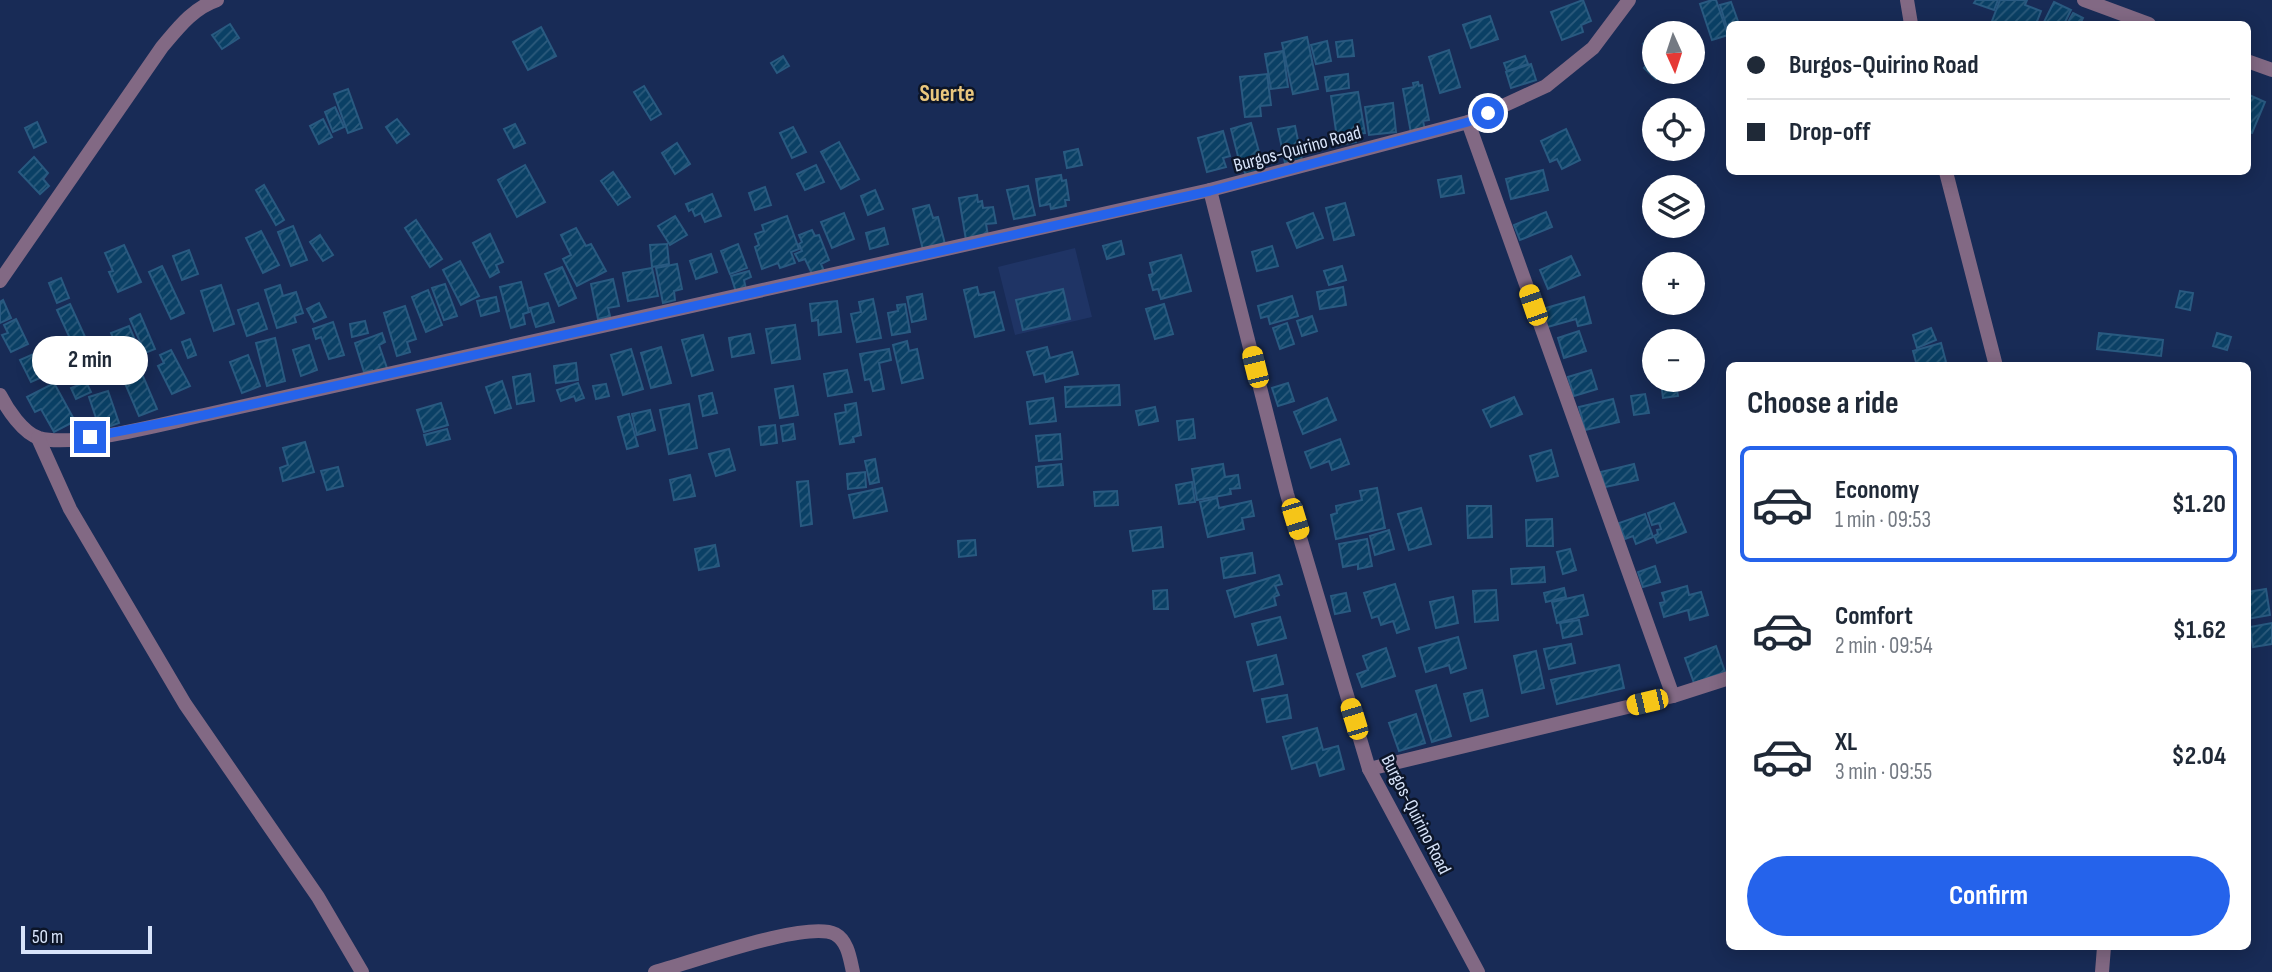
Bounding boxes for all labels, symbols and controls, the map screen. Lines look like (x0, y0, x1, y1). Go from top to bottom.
north arrow (1642, 21, 1704, 84)
map controls (1642, 21, 1705, 392)
text: Burgos-Quirino Road (1789, 50, 1979, 81)
district label: Suerte (919, 80, 975, 108)
route start (1472, 97, 1504, 129)
button: locate (1642, 98, 1705, 161)
text: Drop-off (1789, 117, 1870, 148)
street label: Burgos-Quirino Road (1231, 121, 1364, 178)
button: layers (1642, 175, 1705, 238)
button: + (1642, 252, 1705, 315)
car (1517, 282, 1550, 328)
button: − (1642, 329, 1705, 392)
callout: 2 min (32, 336, 148, 384)
car (1240, 344, 1271, 390)
text: 2 min (68, 346, 112, 374)
text: Choose a ride (1747, 384, 1899, 423)
route end (74, 421, 106, 453)
icon: car (1751, 473, 1814, 536)
text: Economy (1835, 475, 1919, 506)
text: $1.20 (2172, 489, 2226, 520)
car (1279, 496, 1312, 542)
text: 1 min · 09:53 (1835, 506, 1931, 534)
icon: car (1751, 599, 1814, 662)
text: Comfort (1835, 601, 1913, 632)
text: $1.62 (2173, 615, 2226, 646)
text: 2 min · 09:54 (1835, 632, 1933, 660)
car (1625, 687, 1670, 717)
car (1338, 696, 1371, 742)
icon: car (1751, 725, 1814, 788)
text: XL (1835, 727, 1857, 758)
text: $2.04 (2172, 741, 2226, 772)
street label: Burgos-Quirino Road (1376, 751, 1456, 878)
text: 3 min · 09:55 (1835, 758, 1932, 786)
button: Confirm (1747, 856, 2230, 936)
scale bar (21, 923, 152, 955)
text: 50 m (32, 926, 63, 949)

